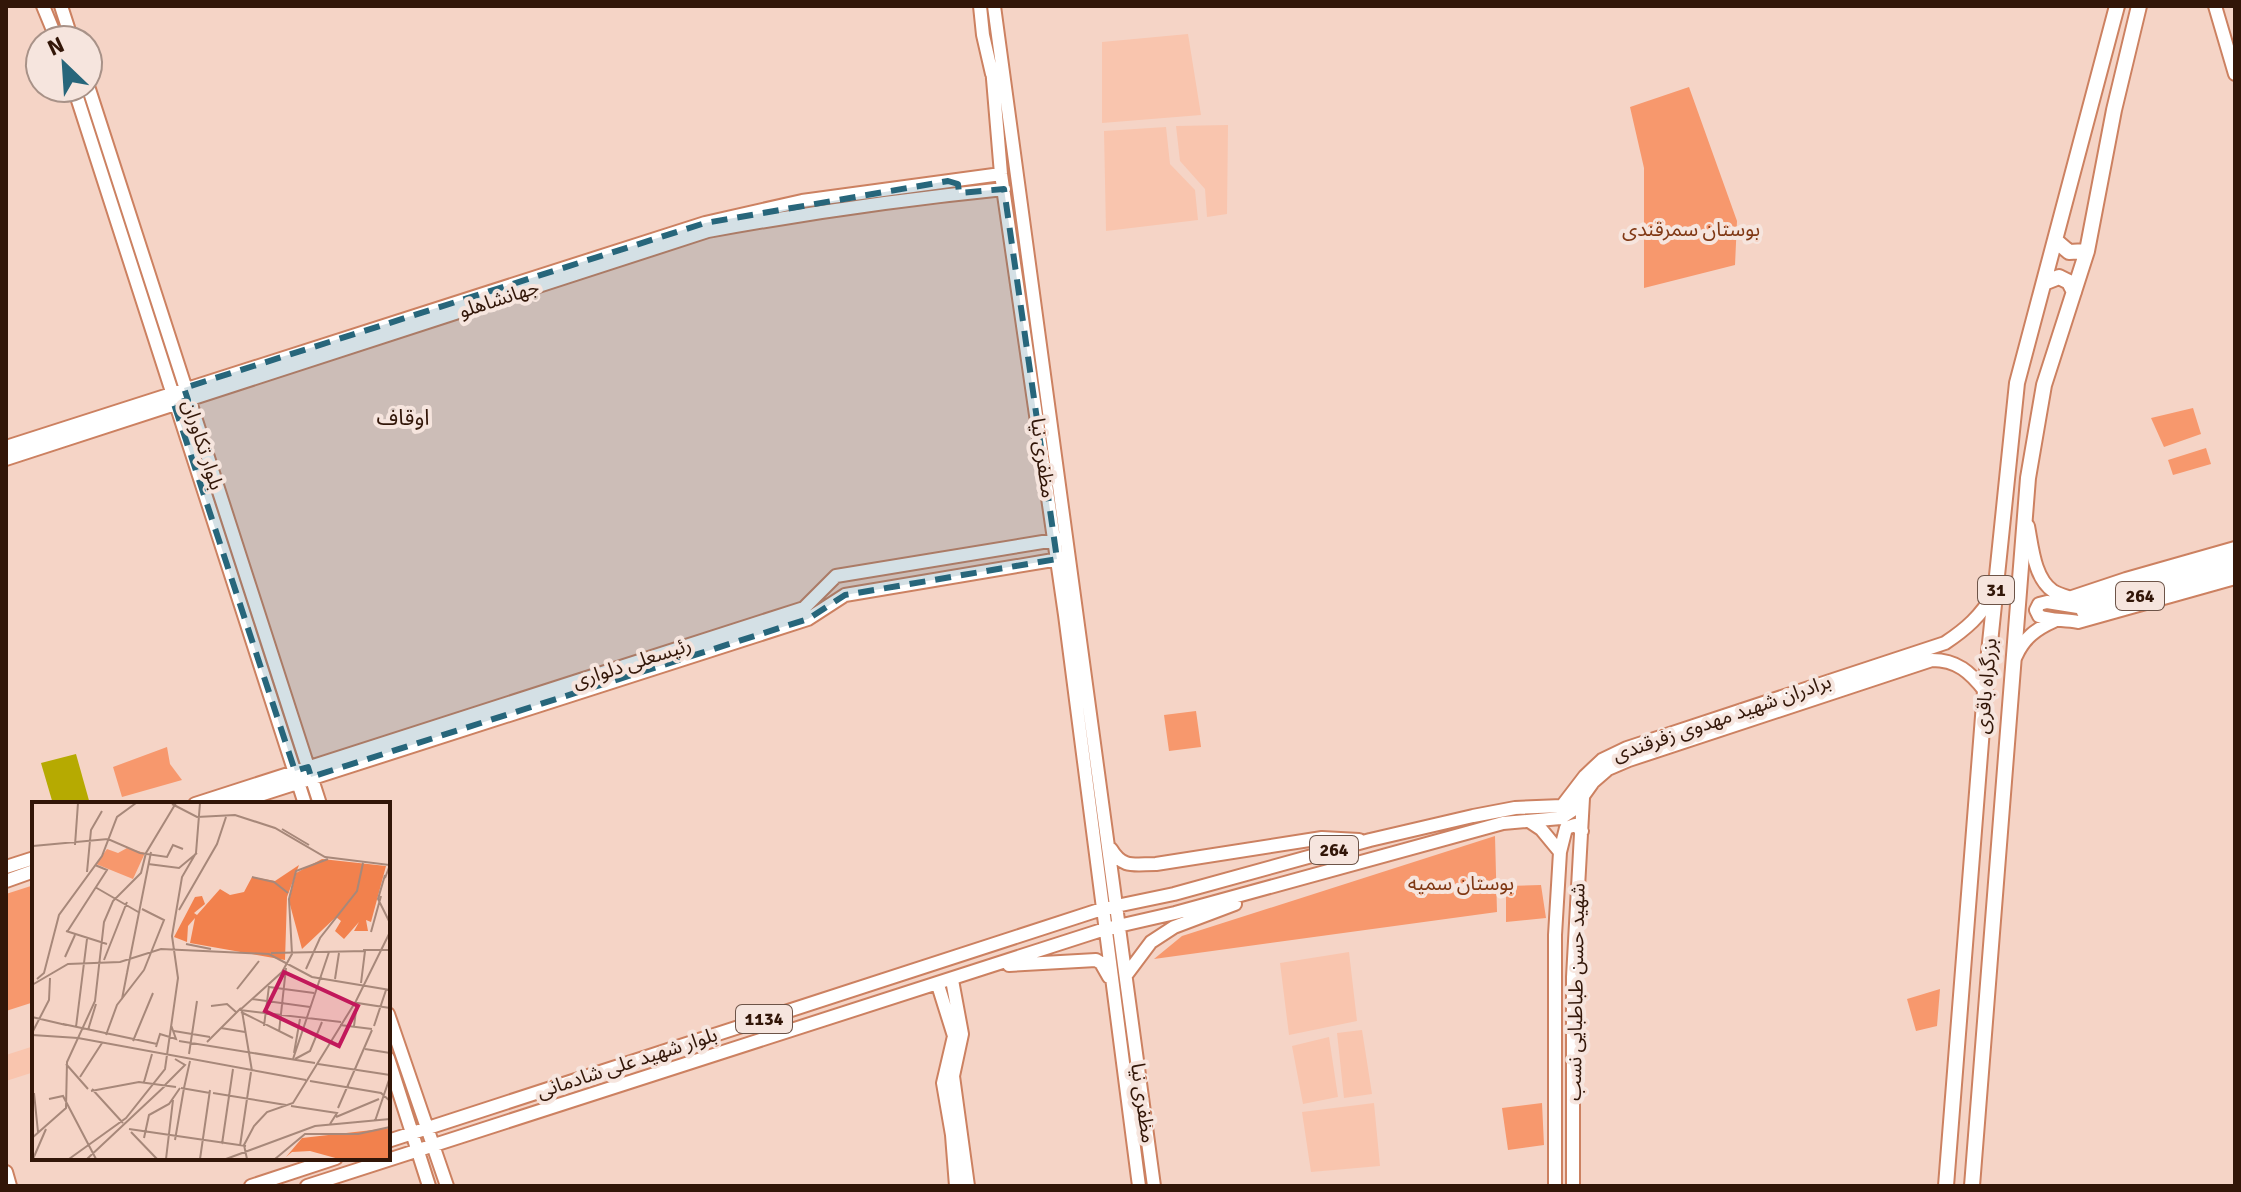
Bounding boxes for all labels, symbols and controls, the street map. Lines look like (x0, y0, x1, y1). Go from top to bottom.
north arrow (24, 24, 104, 104)
text: N (43, 31, 68, 62)
park label: بوستان سمرقندی (1622, 217, 1760, 242)
street label: جهانشاهلو (456, 274, 542, 324)
street label: بلوار تکاوران (177, 397, 229, 493)
district label: اوقاف (377, 404, 429, 431)
street label: مظفری نیا (1025, 416, 1061, 500)
road number: 31 (1978, 576, 2014, 604)
road number: 264 (2116, 582, 2164, 610)
street label: رئیسعلی دلواری (569, 632, 695, 694)
street label: بزرگراه باقری (1969, 637, 2003, 735)
street label: برادران شهید مهدوی زفرقندی (1609, 669, 1835, 767)
inset map (32, 802, 390, 1160)
road number: 264 (1310, 836, 1358, 864)
park label: بوستان سمیه (1408, 871, 1514, 896)
street label: شهید حسن طباطبایی نسب (1562, 883, 1590, 1101)
road number: 1134 (736, 1005, 792, 1033)
street label: بلوار شهید علی شادمانی (534, 1022, 720, 1104)
street label: مظفری نیا (1125, 1061, 1161, 1145)

